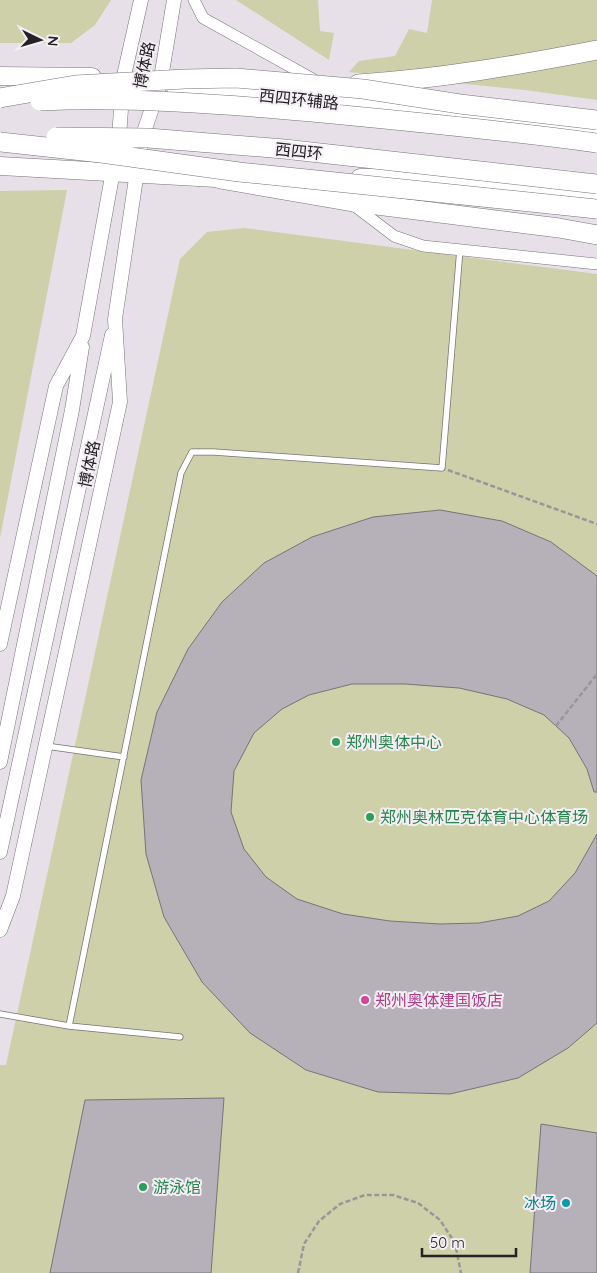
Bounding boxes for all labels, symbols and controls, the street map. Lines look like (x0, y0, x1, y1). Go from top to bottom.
north arrow (15, 15, 65, 65)
text: N (44, 35, 62, 47)
street label: 博体路 (129, 39, 159, 91)
street label: 西四环辅路 (258, 85, 340, 113)
street label: 西四环 (274, 139, 324, 163)
street label: 博体路 (74, 438, 104, 490)
place label: 郑州奥体中心 (346, 732, 442, 752)
marker: 郑州奥体中心 (330, 736, 342, 748)
place label: 郑州奥林匹克体育中心体育场 (380, 807, 588, 827)
marker: 郑州奥林匹克体育中心体育场 (364, 811, 376, 823)
place label: 郑州奥体建国饭店 (375, 990, 503, 1010)
marker: 郑州奥体建国饭店 (359, 994, 371, 1006)
place label: 游泳馆 (153, 1177, 201, 1197)
marker: 游泳馆 (137, 1181, 149, 1193)
place label: 冰场 (524, 1193, 556, 1213)
marker: 冰场 (560, 1197, 572, 1209)
scale bar (422, 1226, 516, 1258)
text: 50 m (430, 1233, 465, 1252)

